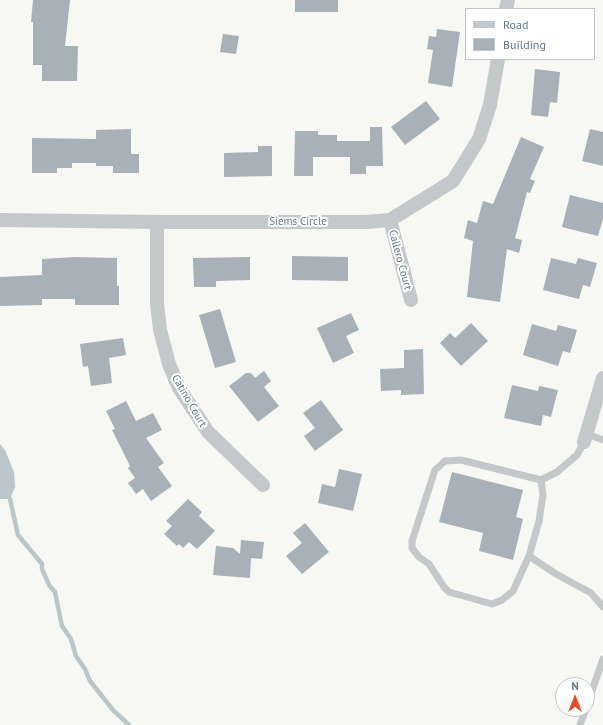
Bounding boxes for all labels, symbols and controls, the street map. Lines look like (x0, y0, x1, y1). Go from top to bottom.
legend (465, 8, 595, 60)
text: Road (503, 17, 528, 32)
text: Building (503, 37, 546, 52)
street label: Siems Circle (269, 215, 327, 229)
street label: Callero Court (386, 229, 414, 291)
street label: Catino Court (169, 372, 209, 430)
north arrow (555, 677, 595, 717)
text: N (571, 679, 579, 693)

